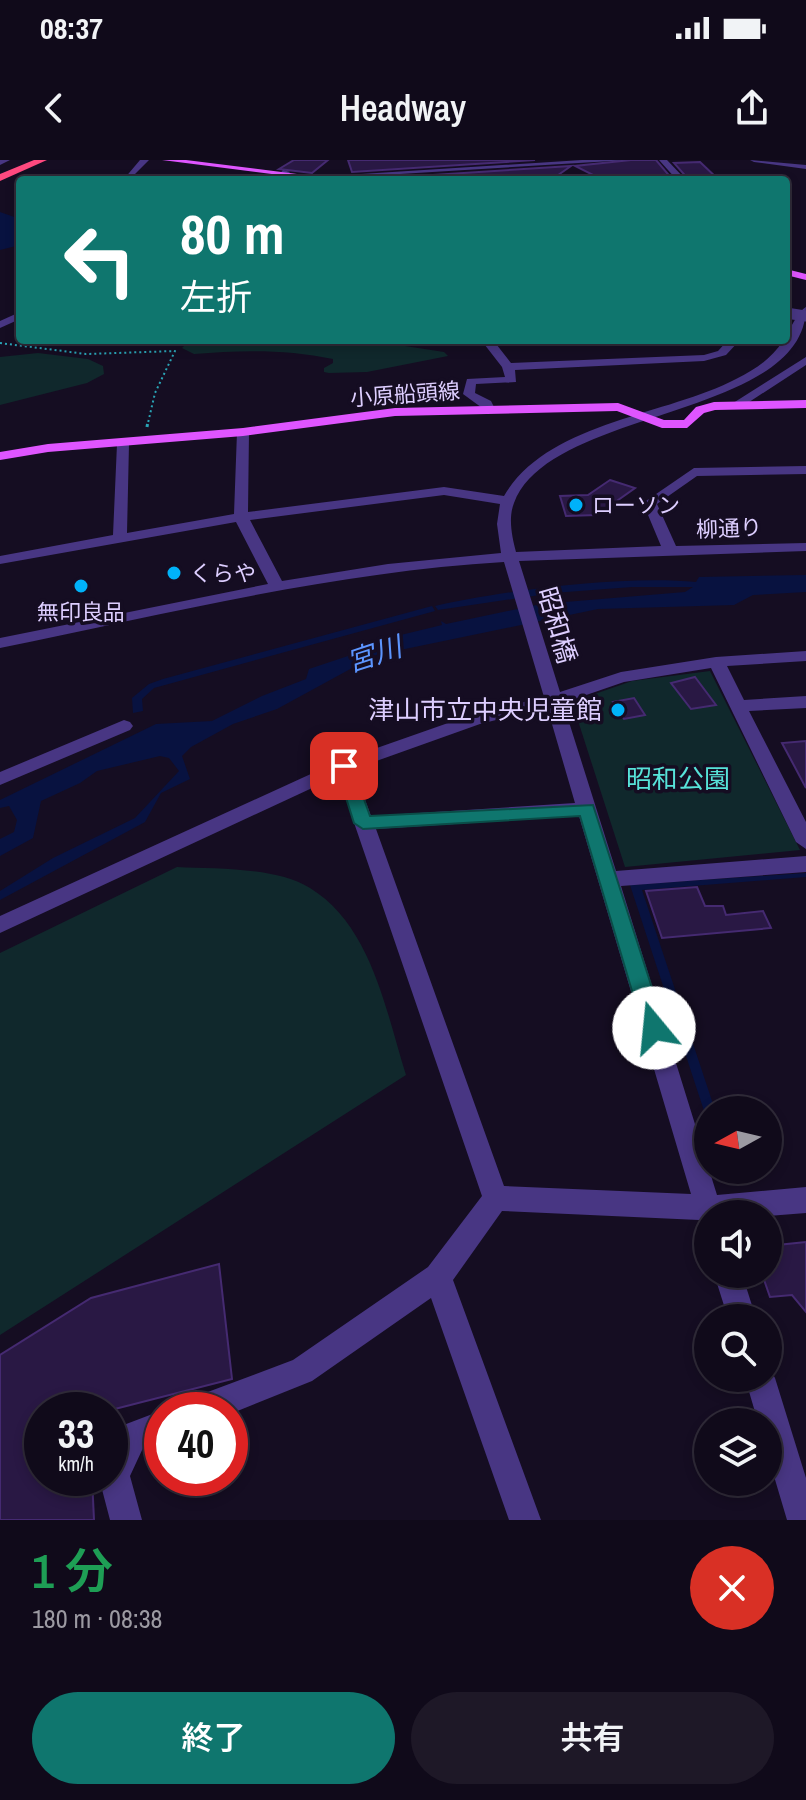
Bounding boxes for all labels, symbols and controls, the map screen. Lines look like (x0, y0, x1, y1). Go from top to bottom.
text: 08:37 (40, 8, 103, 48)
text: Headway (340, 84, 466, 132)
icon: back (32, 86, 76, 130)
icon: share (730, 86, 774, 130)
text: 80 m (180, 196, 285, 271)
icon: left (48, 208, 152, 312)
text: 左折 (180, 273, 252, 321)
street label: 小原船頭線 (349, 375, 461, 413)
place label: ローソン (592, 490, 680, 520)
marker: ローソン (567, 496, 585, 514)
street label: 柳通り (695, 512, 763, 544)
place label: くらや (190, 558, 256, 588)
marker: くらや (165, 564, 183, 582)
marker: 無印良品 (72, 577, 90, 595)
street label: 昭和橋 (530, 583, 585, 667)
place label: 無印良品 (37, 597, 125, 627)
water label: 宮川 (341, 626, 409, 681)
place label: 津山市立中央児童館 (368, 692, 602, 727)
marker: 津山市立中央児童館 (609, 701, 627, 719)
pin (310, 732, 378, 800)
icon: arrive (322, 744, 366, 788)
park label: 昭和公園 (626, 761, 730, 796)
position arrow (612, 986, 696, 1070)
north arrow (694, 1096, 782, 1184)
map controls (694, 1096, 782, 1496)
button: sound (694, 1200, 782, 1288)
button: search (694, 1304, 782, 1392)
speed limit sign: 40 (144, 1392, 248, 1496)
text: 33 (58, 1407, 94, 1460)
button: layers (694, 1408, 782, 1496)
text: km/h (58, 1450, 94, 1477)
text: 1 分 (32, 1538, 113, 1603)
button: close (690, 1546, 774, 1630)
text: 180 m · 08:38 (32, 1601, 162, 1636)
button: 終了 (32, 1692, 395, 1784)
button: 共有 (411, 1692, 774, 1784)

